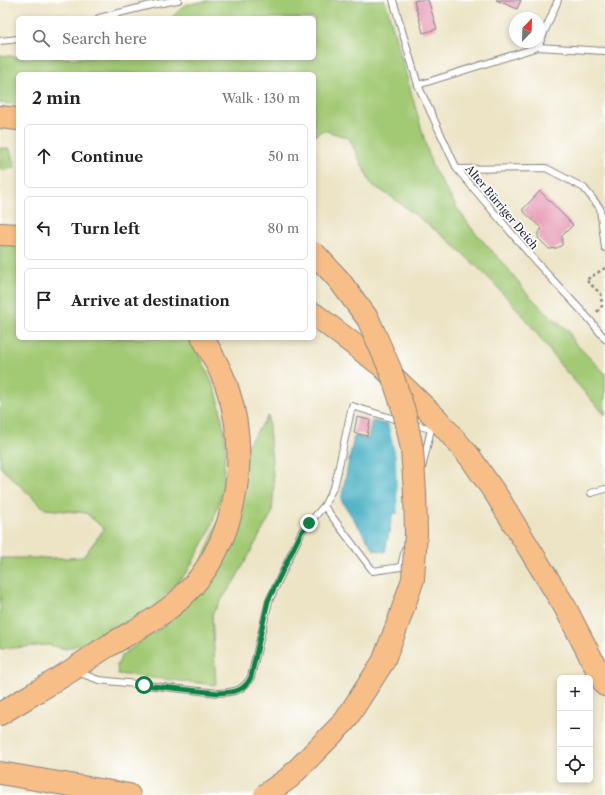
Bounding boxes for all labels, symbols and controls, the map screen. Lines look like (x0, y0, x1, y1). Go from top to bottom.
north arrow (509, 12, 545, 48)
search box (16, 16, 316, 60)
icon: search (30, 27, 52, 49)
text: Search here (62, 29, 147, 48)
text: 2 min (32, 88, 81, 108)
text: Walk · 130 m (222, 90, 300, 106)
icon: ahead (33, 145, 55, 167)
text: Continue (71, 147, 143, 166)
text: 50 m (268, 148, 299, 164)
street label: Alter Bürriger Deich (462, 161, 542, 252)
icon: left (33, 217, 55, 239)
text: Turn left (71, 219, 140, 238)
text: 80 m (267, 220, 299, 236)
icon: arrive (33, 289, 55, 311)
text: Arrive at destination (71, 291, 230, 310)
route end (300, 514, 318, 532)
map controls (557, 675, 593, 783)
button: + (557, 675, 593, 711)
route start (135, 676, 153, 694)
button: − (557, 711, 593, 747)
button: locate (557, 747, 593, 783)

